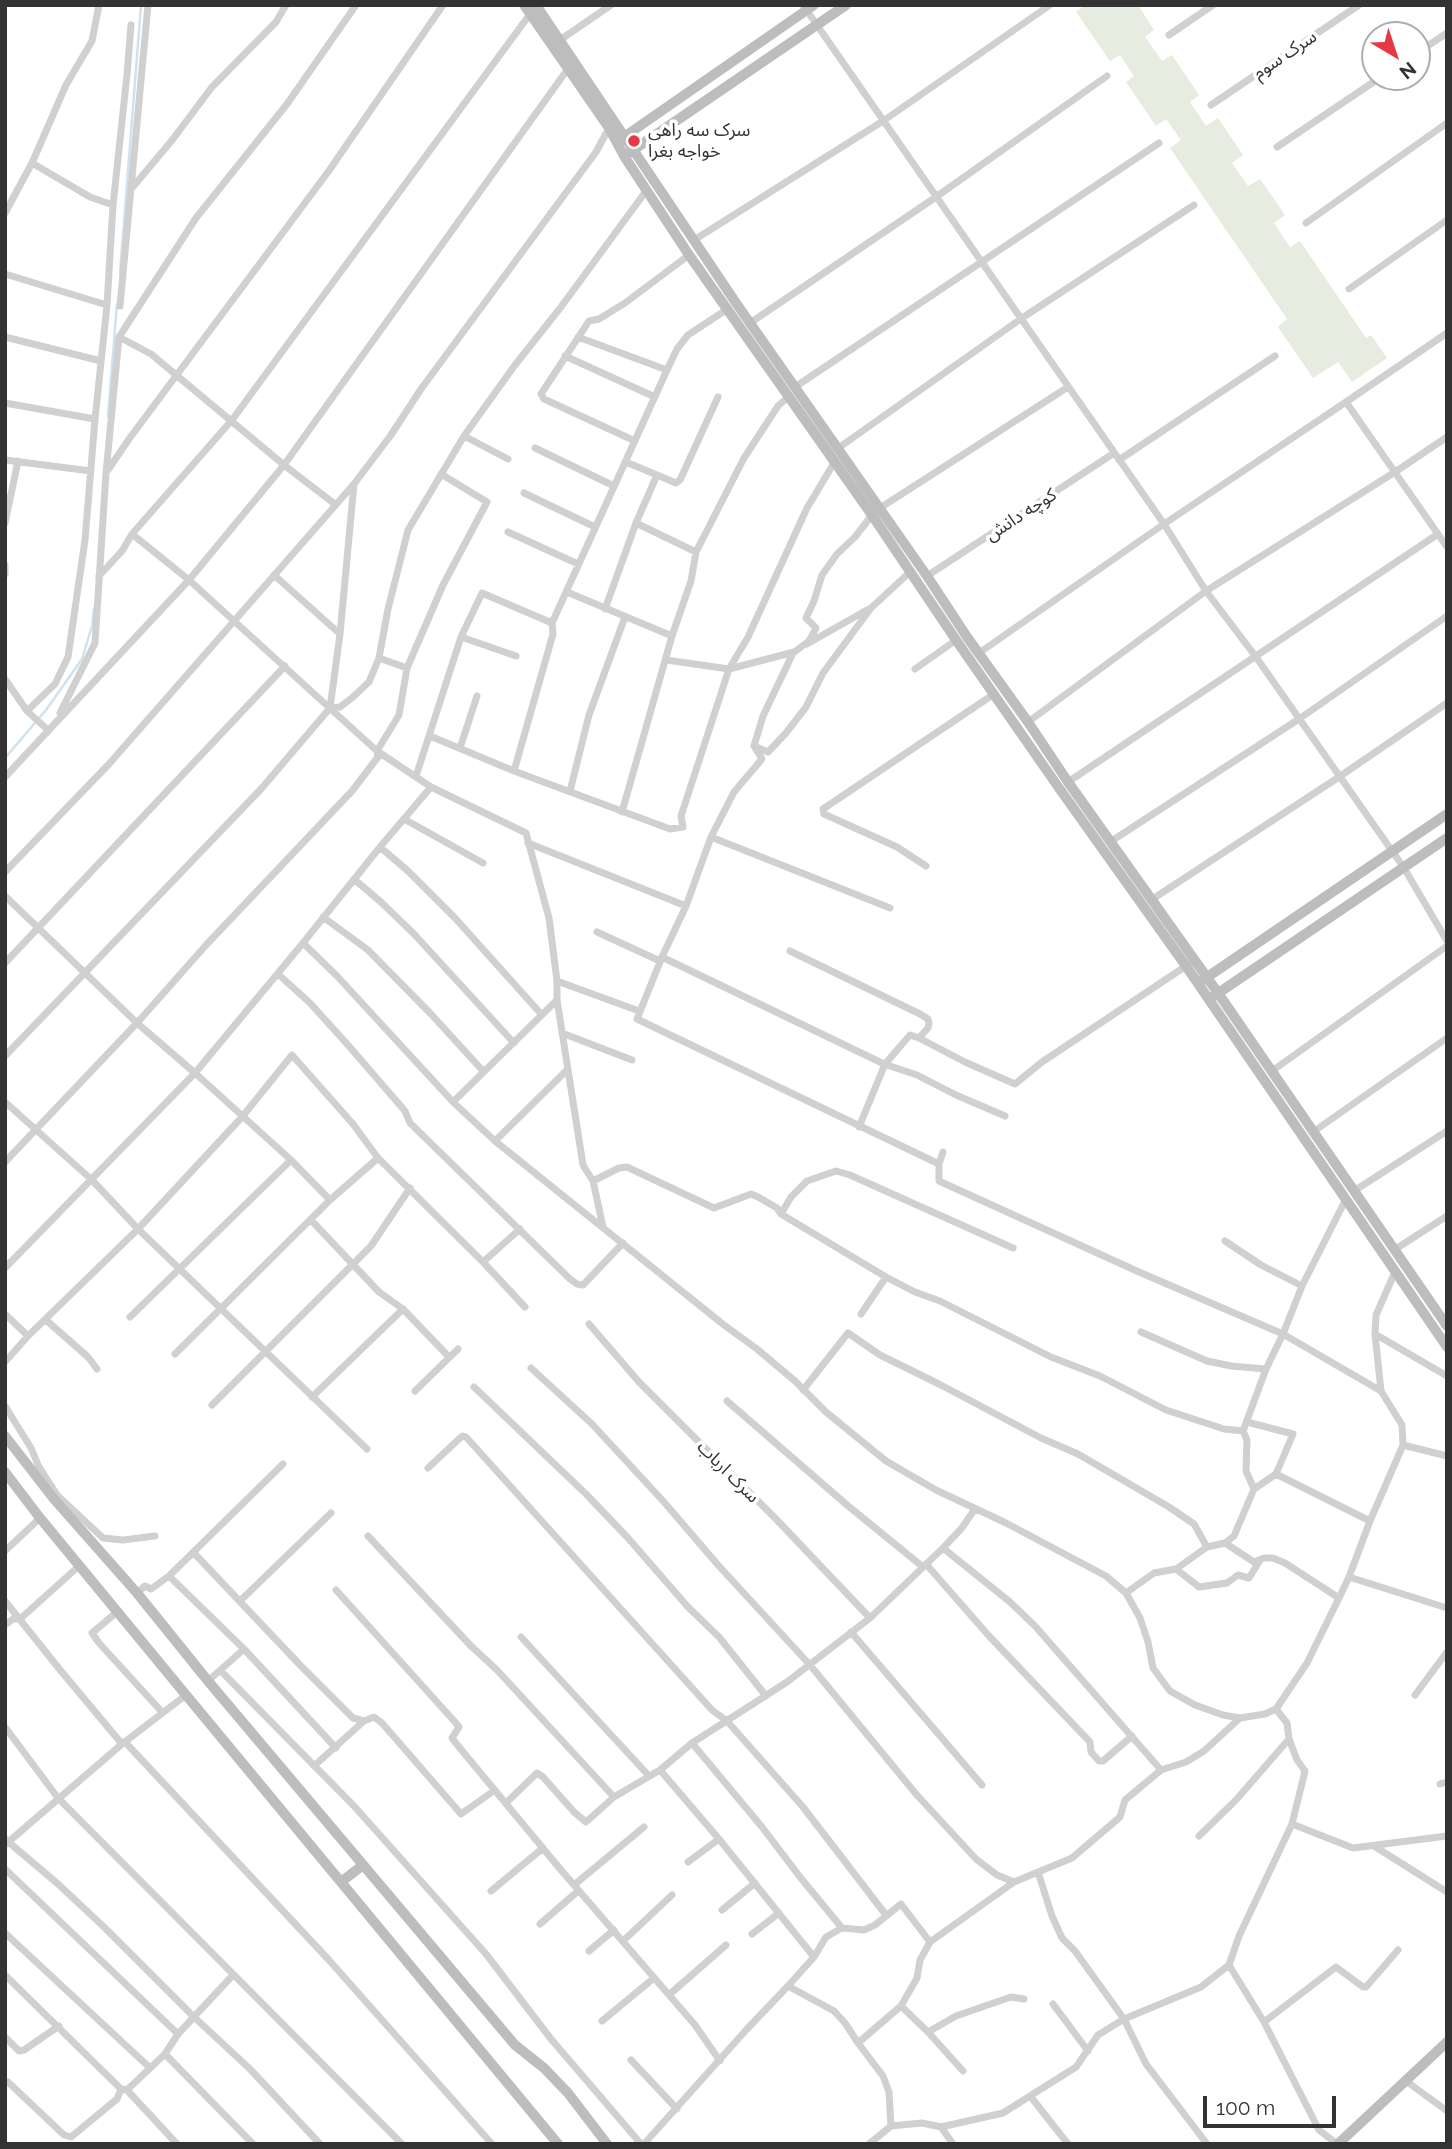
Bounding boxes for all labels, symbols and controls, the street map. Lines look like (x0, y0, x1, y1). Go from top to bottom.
north arrow (1361, 21, 1431, 91)
street label: سرک سوم (1249, 26, 1321, 84)
text: N (1395, 58, 1421, 84)
place label: سرک سه راهی خواجه بغرا (648, 120, 750, 162)
marker: سرک سه راهی خواجه بغرا (626, 133, 642, 149)
street label: کوچه دانش (981, 484, 1061, 546)
street label: سرک ارباب (692, 1436, 764, 1508)
scale bar (1207, 2082, 1340, 2126)
text: 100 m (1216, 2095, 1275, 2120)

